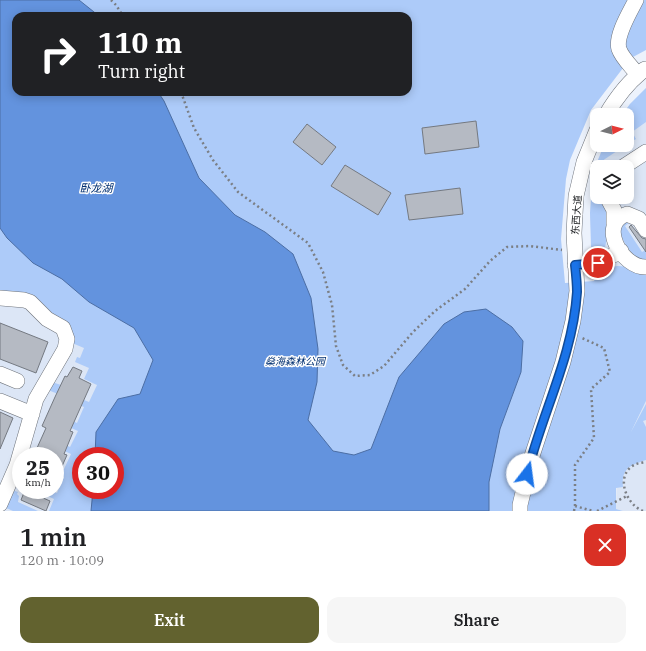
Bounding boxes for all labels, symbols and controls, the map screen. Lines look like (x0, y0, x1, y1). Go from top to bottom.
text: 110 m (98, 24, 182, 61)
icon: right (32, 28, 84, 80)
text: Turn right (98, 60, 185, 83)
north arrow (590, 108, 634, 152)
map controls (590, 108, 634, 204)
button: layers (590, 160, 634, 204)
water label: 卧龙湖 (80, 181, 114, 195)
street label: 东西大道 (569, 195, 584, 235)
pin (581, 246, 615, 280)
icon: arrive (587, 252, 609, 274)
park label: 燊海森林公园 (265, 355, 327, 368)
speed limit sign: 30 (72, 447, 124, 499)
position arrow (506, 453, 548, 495)
text: 25 (26, 454, 50, 481)
text: km/h (25, 476, 51, 489)
text: 1 min (20, 521, 87, 553)
button: close (584, 524, 626, 566)
text: 120 m · 10:09 (20, 552, 104, 569)
button: Exit (20, 597, 319, 643)
button: Share (327, 597, 626, 643)

